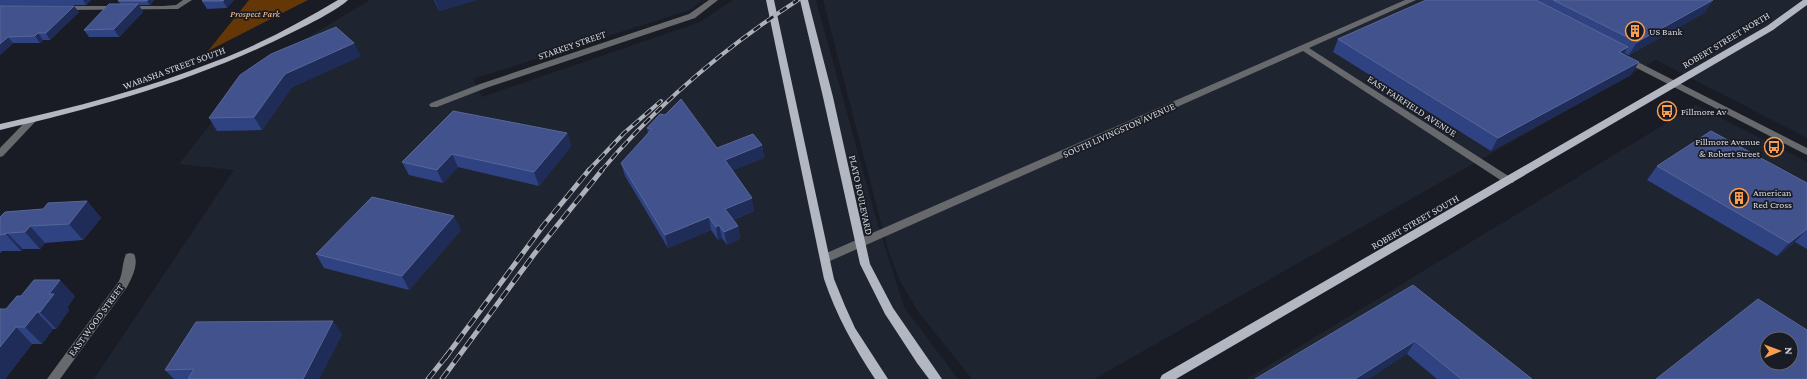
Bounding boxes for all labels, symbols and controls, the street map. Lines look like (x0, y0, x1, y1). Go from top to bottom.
park label: Prospect Park (230, 8, 281, 19)
street label: ROBERT STREET NORTH (1680, 9, 1772, 70)
building icon: US Bank (1624, 20, 1646, 42)
place label: US Bank (1649, 26, 1683, 37)
street label: STARKEY STREET (537, 28, 608, 62)
street label: WABASHA STREET SOUTH (121, 44, 227, 92)
street label: EAST FAIRFIELD AVENUE (1365, 73, 1459, 139)
street label: SOUTH LIVINGSTON AVENUE (1061, 100, 1177, 160)
bus stop icon: Fillmore Av (1656, 100, 1678, 122)
place label: Fillmore Av (1681, 106, 1727, 117)
place label: Fillmore Avenue & Robert Street (1695, 136, 1761, 159)
bus stop icon: Fillmore Avenue & Robert Street (1763, 136, 1785, 158)
street label: PLATO BOULEVARD (847, 154, 875, 236)
building icon: American Red Cross (1728, 187, 1750, 209)
place label: American Red Cross (1753, 187, 1792, 210)
street label: ROBERT STREET SOUTH (1369, 192, 1461, 252)
street label: EAST WOOD STREET (66, 282, 126, 358)
north arrow (1759, 331, 1799, 371)
text: N (1783, 347, 1795, 355)

